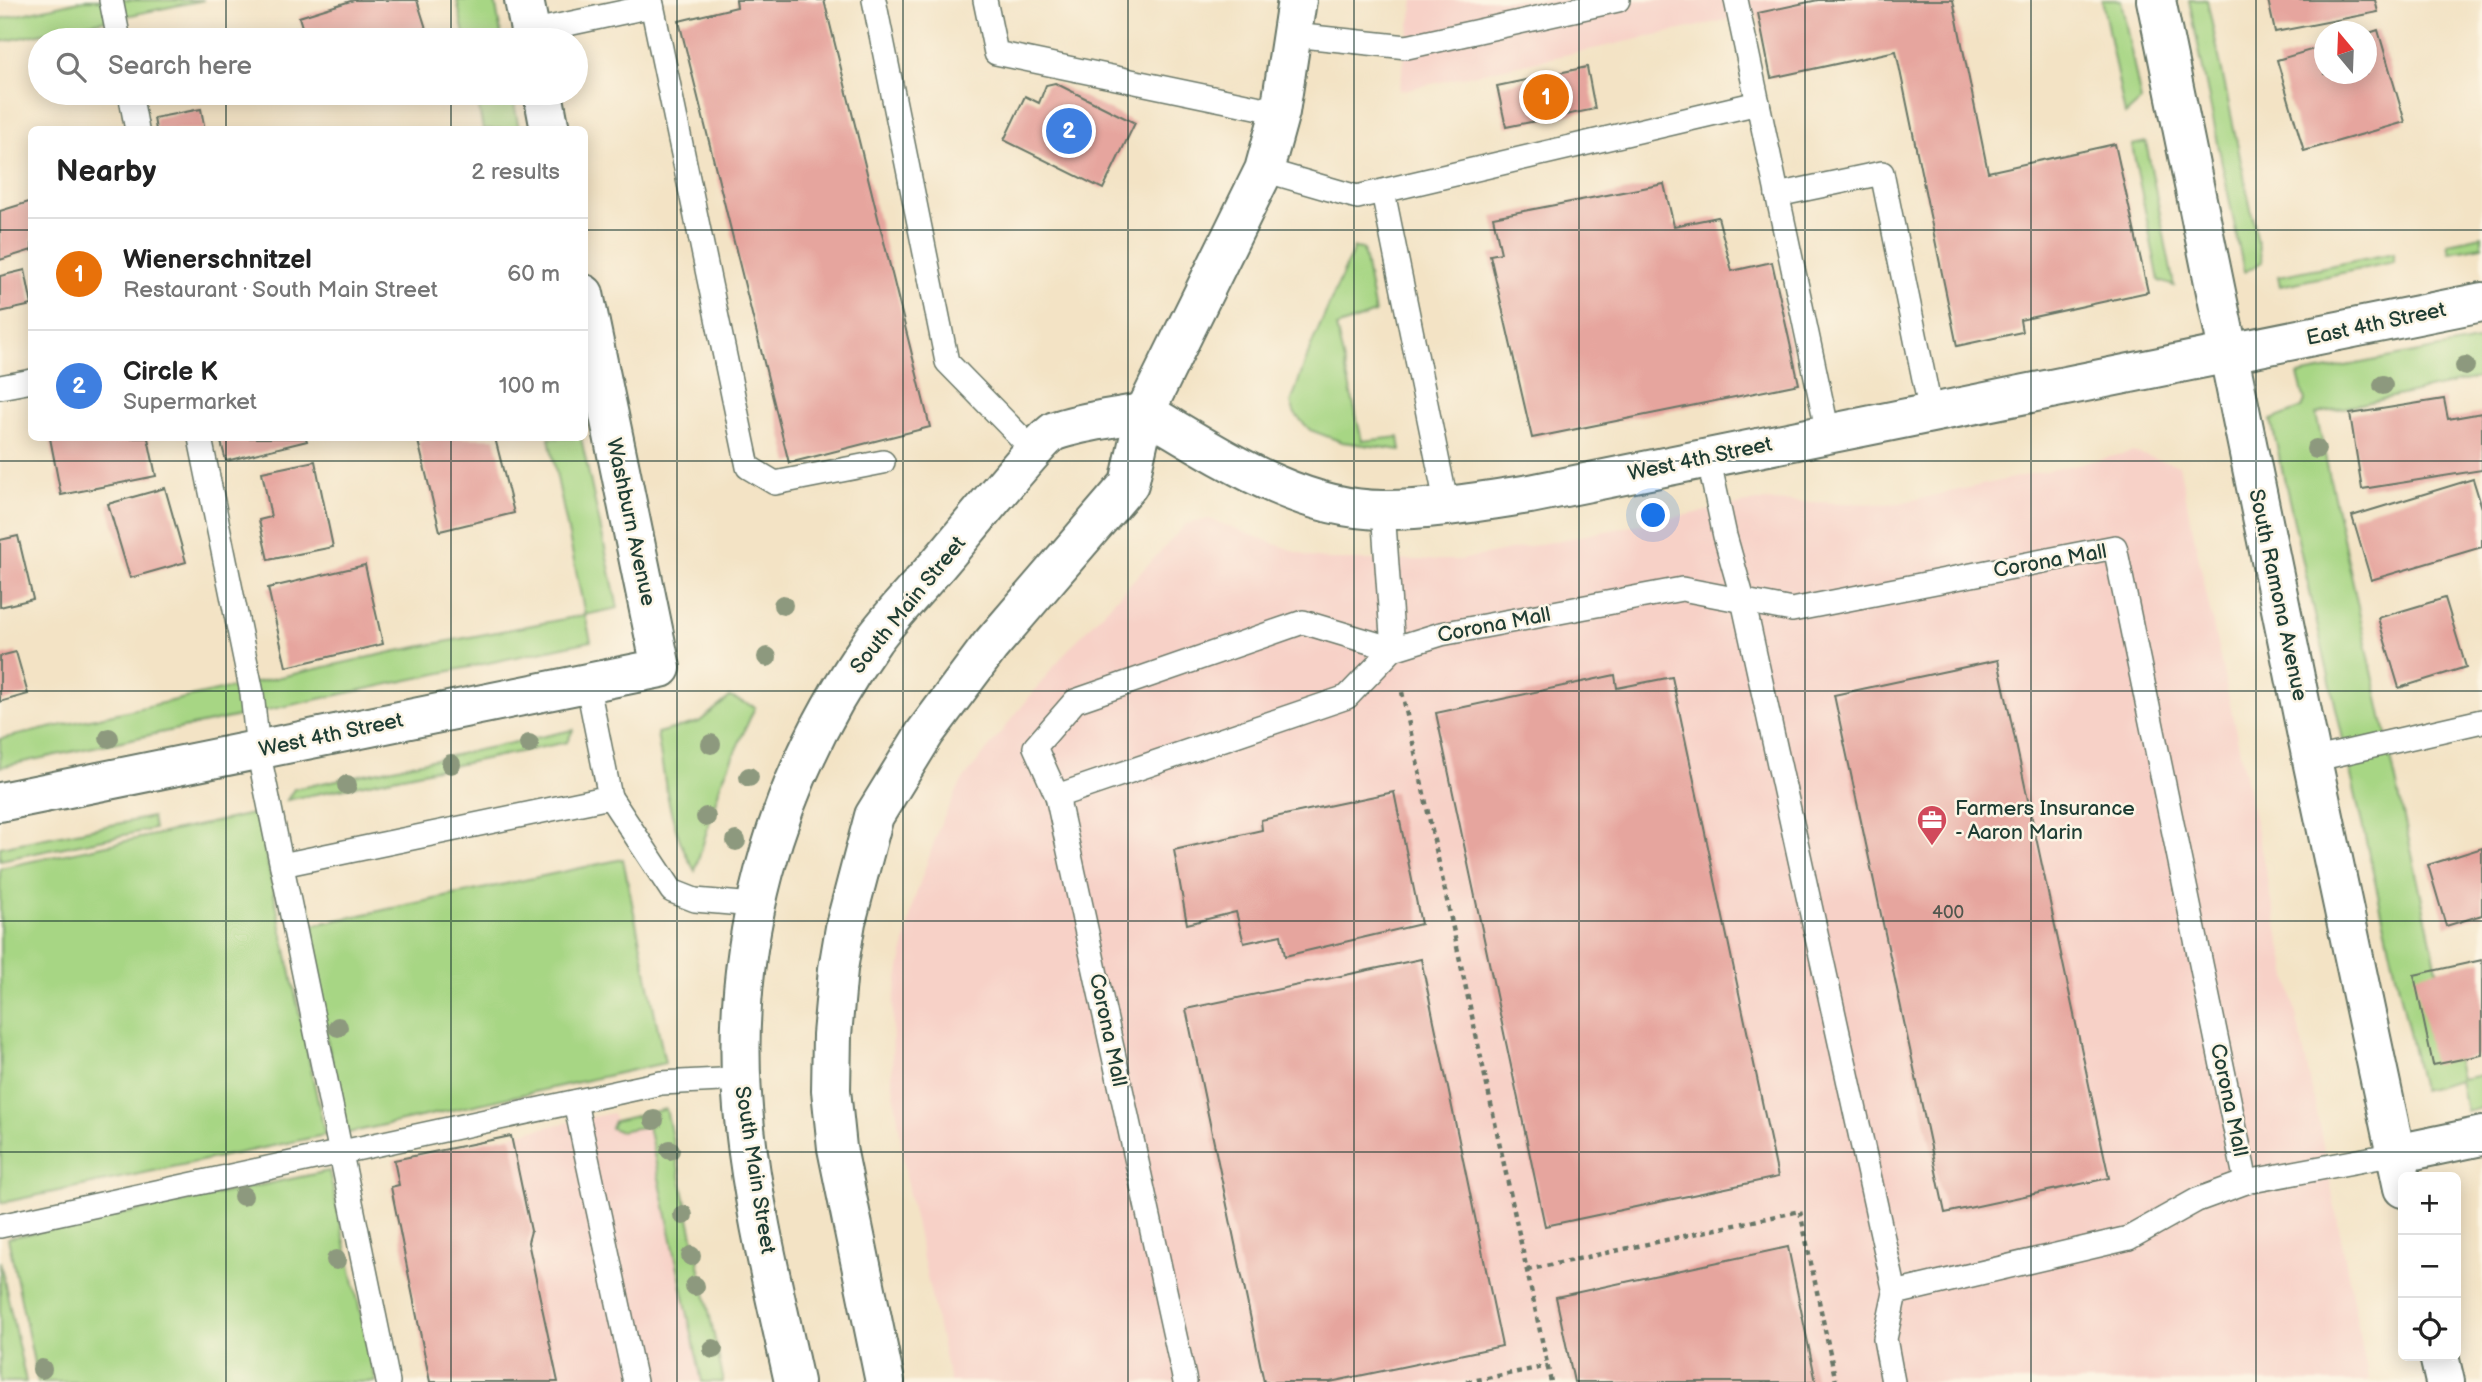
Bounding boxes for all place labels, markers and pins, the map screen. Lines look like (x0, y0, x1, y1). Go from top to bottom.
pin: 1 (1523, 71, 1569, 123)
pin: 2 (1046, 105, 1092, 157)
place label: Farmers Insurance - Aaron Marin (1955, 796, 2135, 845)
office icon: Farmers Insurance - Aaron Marin (1915, 803, 1949, 847)

